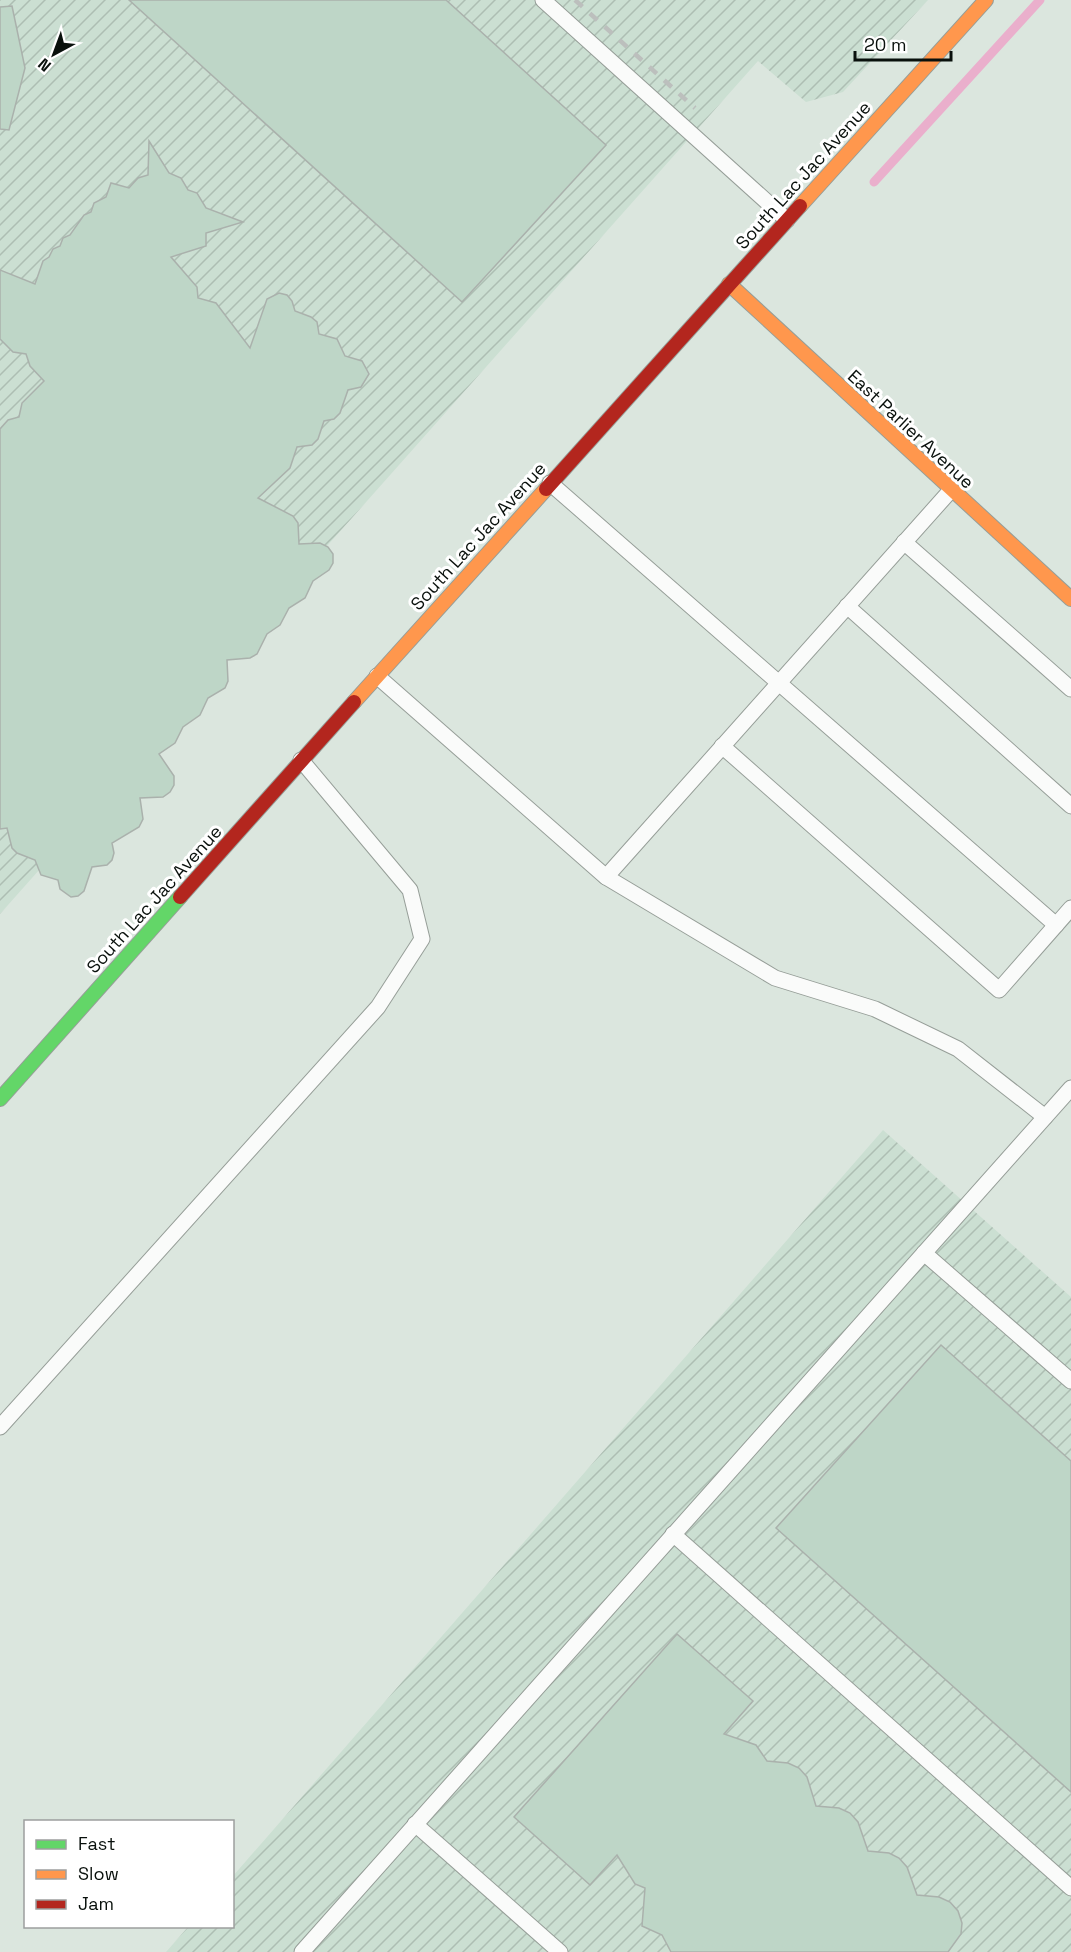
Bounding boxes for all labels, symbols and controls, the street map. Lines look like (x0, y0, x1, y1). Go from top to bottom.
north arrow (24, 24, 84, 84)
scale bar (855, 24, 951, 62)
text: 20 m (864, 33, 907, 56)
text: N (34, 53, 55, 76)
street label: South Lac Jac Avenue (730, 96, 876, 254)
street label: East Parlier Avenue (843, 364, 979, 494)
street label: South Lac Jac Avenue (405, 457, 551, 615)
street label: South Lac Jac Avenue (81, 820, 227, 978)
legend (24, 1820, 234, 1928)
text: Fast (78, 1832, 115, 1855)
text: Slow (78, 1862, 119, 1885)
text: Jam (78, 1892, 114, 1915)

